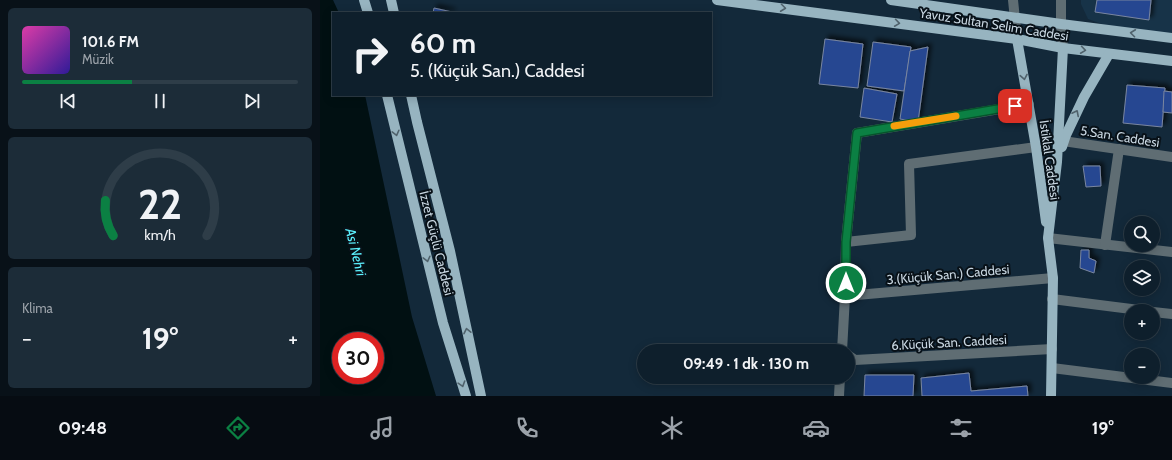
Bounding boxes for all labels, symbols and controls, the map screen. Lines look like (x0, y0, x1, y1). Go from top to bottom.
one-way arrow (780, 3, 786, 12)
street label: Yavuz Sultan Selim Caddesi (917, 4, 1070, 44)
one-way arrow (894, 18, 900, 27)
text: 60 m (410, 26, 476, 60)
icon: right (344, 28, 396, 80)
one-way arrow (1130, 29, 1136, 38)
text: 101.6 FM (82, 33, 139, 51)
one-way arrow (1080, 45, 1086, 54)
text: Müzik (82, 51, 114, 67)
text: 5. (Küçük San.) Caddesi (410, 60, 585, 82)
one-way arrow (1019, 74, 1028, 80)
pin (998, 89, 1032, 123)
icon: previous (57, 90, 79, 112)
icon: pause (149, 90, 171, 112)
icon: next (241, 90, 263, 112)
icon: arrive (1004, 95, 1026, 117)
one-way arrow (1072, 110, 1079, 117)
street label: İstiklal Caddesi (1036, 119, 1064, 201)
street label: 5.San. Caddesi (1079, 122, 1161, 150)
one-way arrow (392, 130, 400, 136)
text: 22 (138, 179, 182, 229)
street label: İzzet Güçlü Caddesi (416, 189, 458, 297)
map controls (1124, 216, 1160, 384)
button: search (1124, 216, 1160, 252)
water label: Asi Nehri (341, 225, 371, 279)
text: km/h (144, 226, 176, 244)
one-way arrow (423, 256, 431, 262)
button: layers (1124, 260, 1160, 296)
street label: 3.(Küçük San.) Caddesi (886, 261, 1010, 287)
position arrow (825, 262, 867, 304)
text: Klima (22, 300, 53, 316)
button: + (1124, 304, 1160, 340)
text: 19° (142, 320, 178, 357)
text: − (22, 325, 32, 352)
text: + (288, 325, 298, 352)
one-way arrow (464, 327, 472, 334)
street label: 6.Küçük San. Caddesi (891, 331, 1007, 353)
speed limit sign: 30 (332, 332, 384, 384)
button: − (1124, 348, 1160, 384)
text: 09:49 · 1 dk · 130 m (683, 355, 809, 373)
one-way arrow (457, 381, 466, 388)
icon: directions (224, 414, 252, 442)
icon: music (368, 414, 396, 442)
icon: phone (513, 414, 541, 442)
icon: climate (658, 414, 686, 442)
icon: car (802, 414, 830, 442)
icon: filters (947, 414, 975, 442)
text: 09:48 (58, 417, 107, 439)
text: 19° (1092, 417, 1114, 439)

